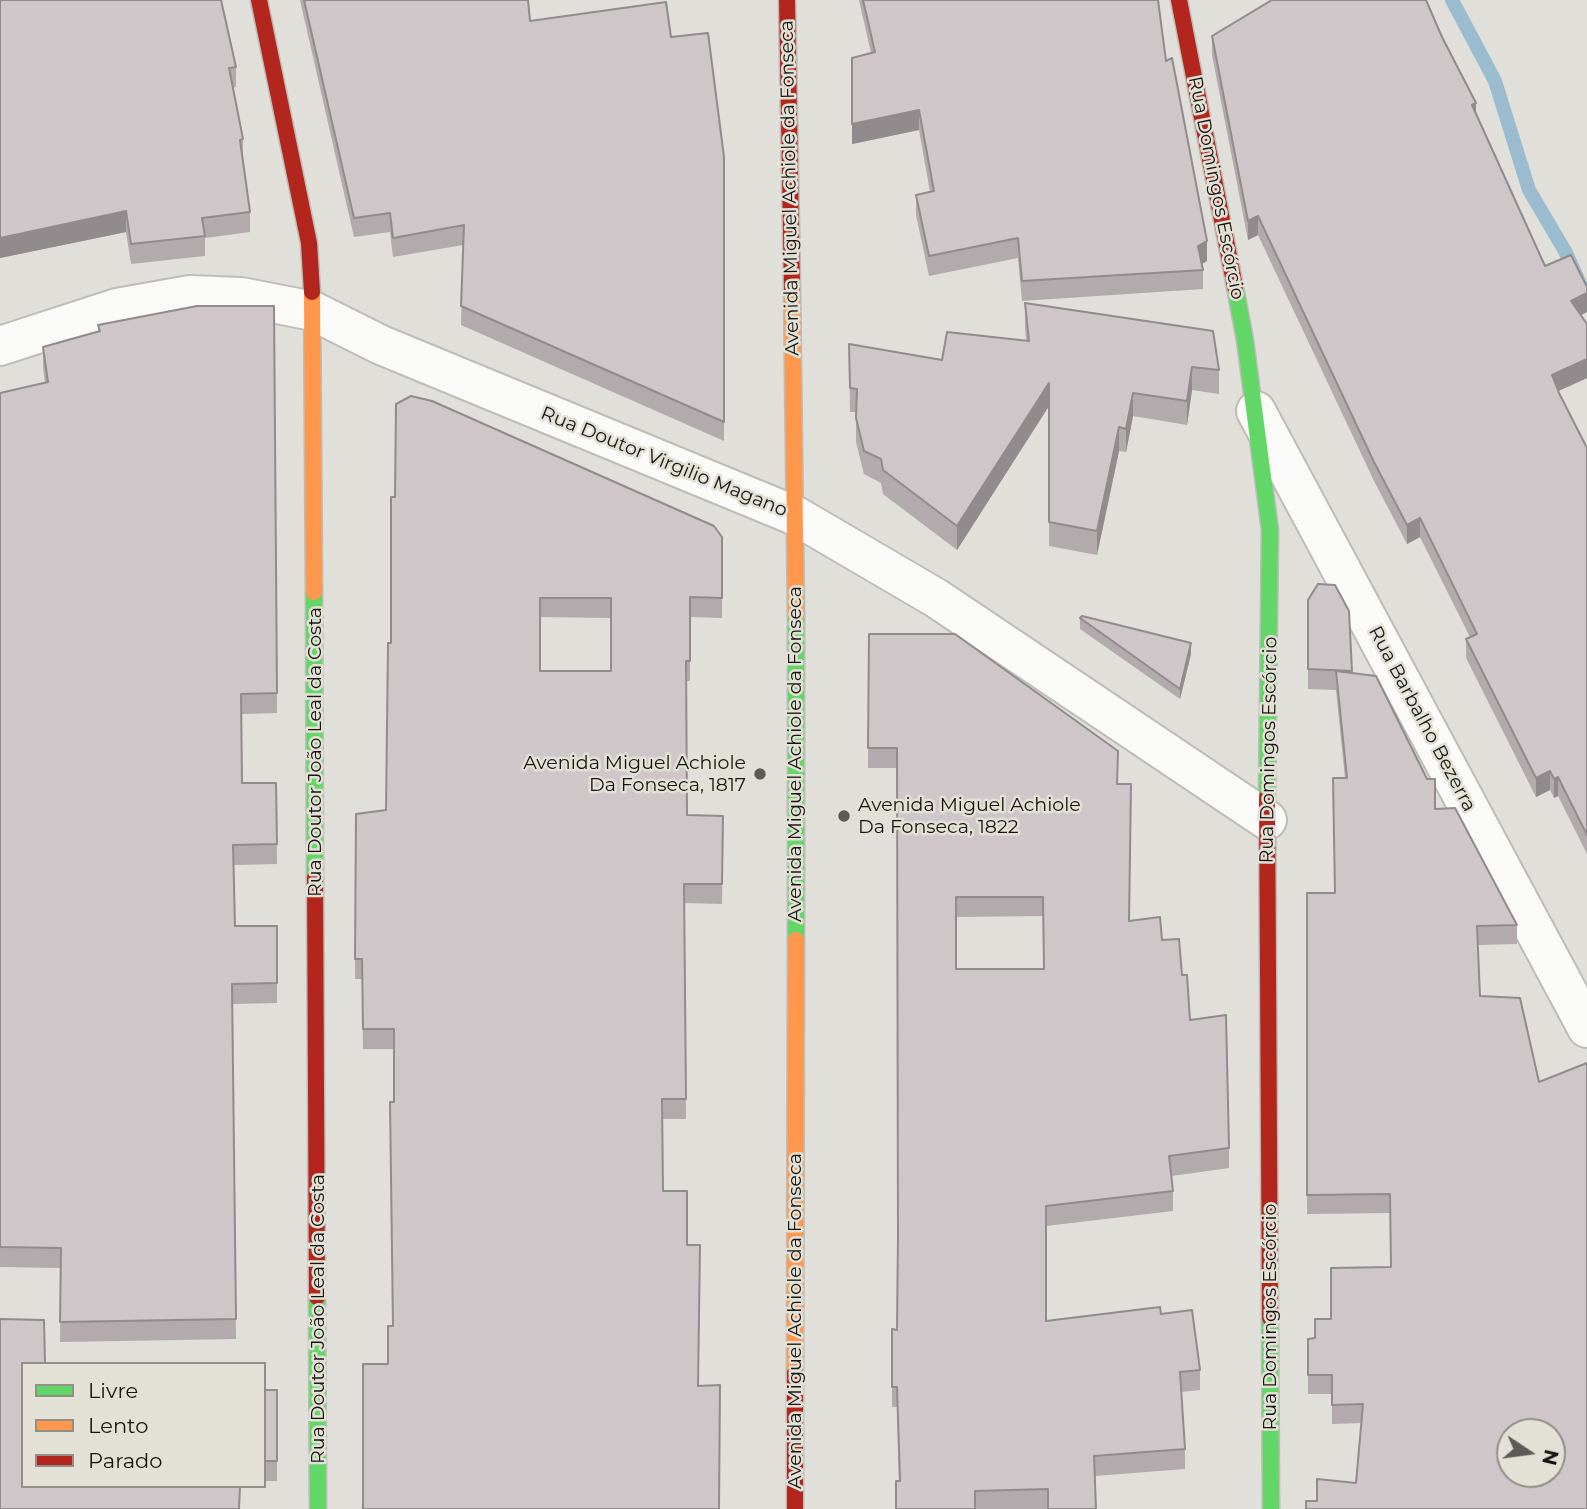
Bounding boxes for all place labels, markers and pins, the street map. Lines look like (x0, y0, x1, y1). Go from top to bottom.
place label: Avenida Miguel Achiole Da Fonseca, 1817 (523, 752, 746, 796)
marker: Avenida Miguel Achiole Da Fonseca, 1817 (752, 766, 768, 782)
place label: Avenida Miguel Achiole Da Fonseca, 1822 (858, 794, 1081, 838)
marker: Avenida Miguel Achiole Da Fonseca, 1822 (836, 808, 852, 824)

